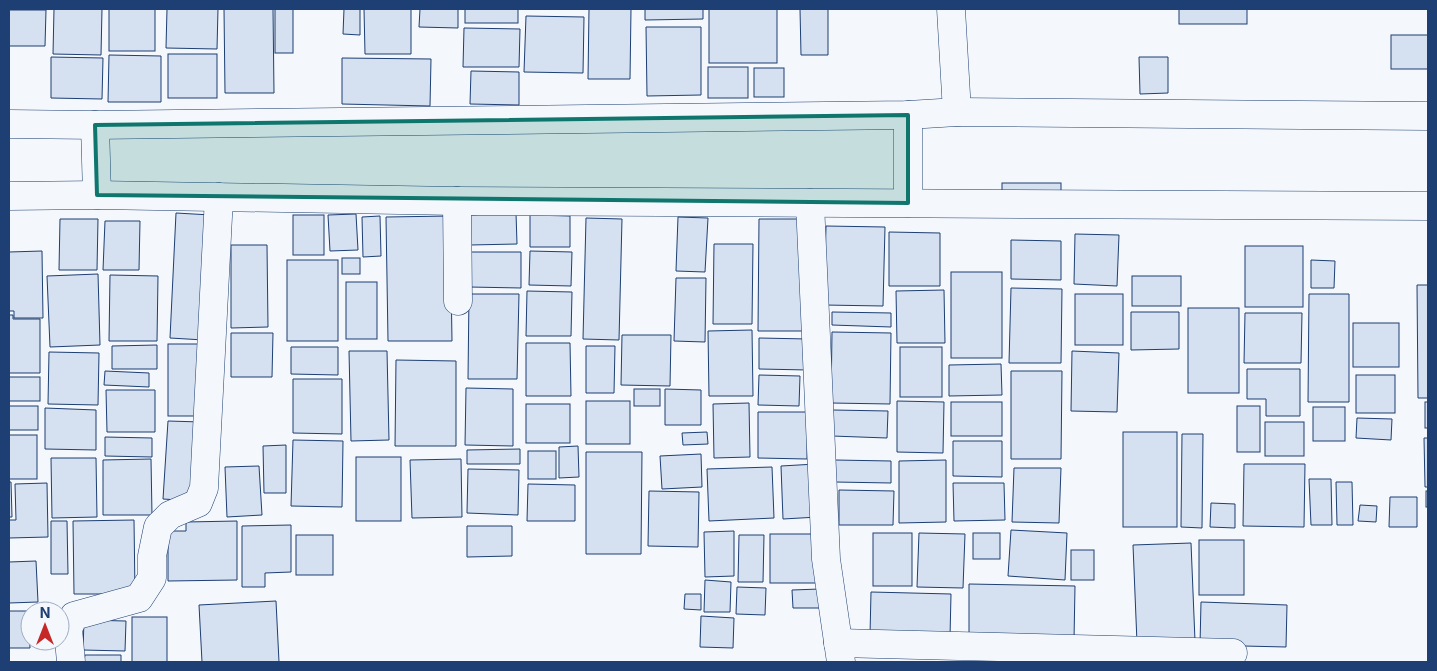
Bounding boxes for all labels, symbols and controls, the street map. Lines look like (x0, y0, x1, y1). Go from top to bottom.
north arrow (20, 601, 70, 651)
text: N (40, 604, 50, 621)

